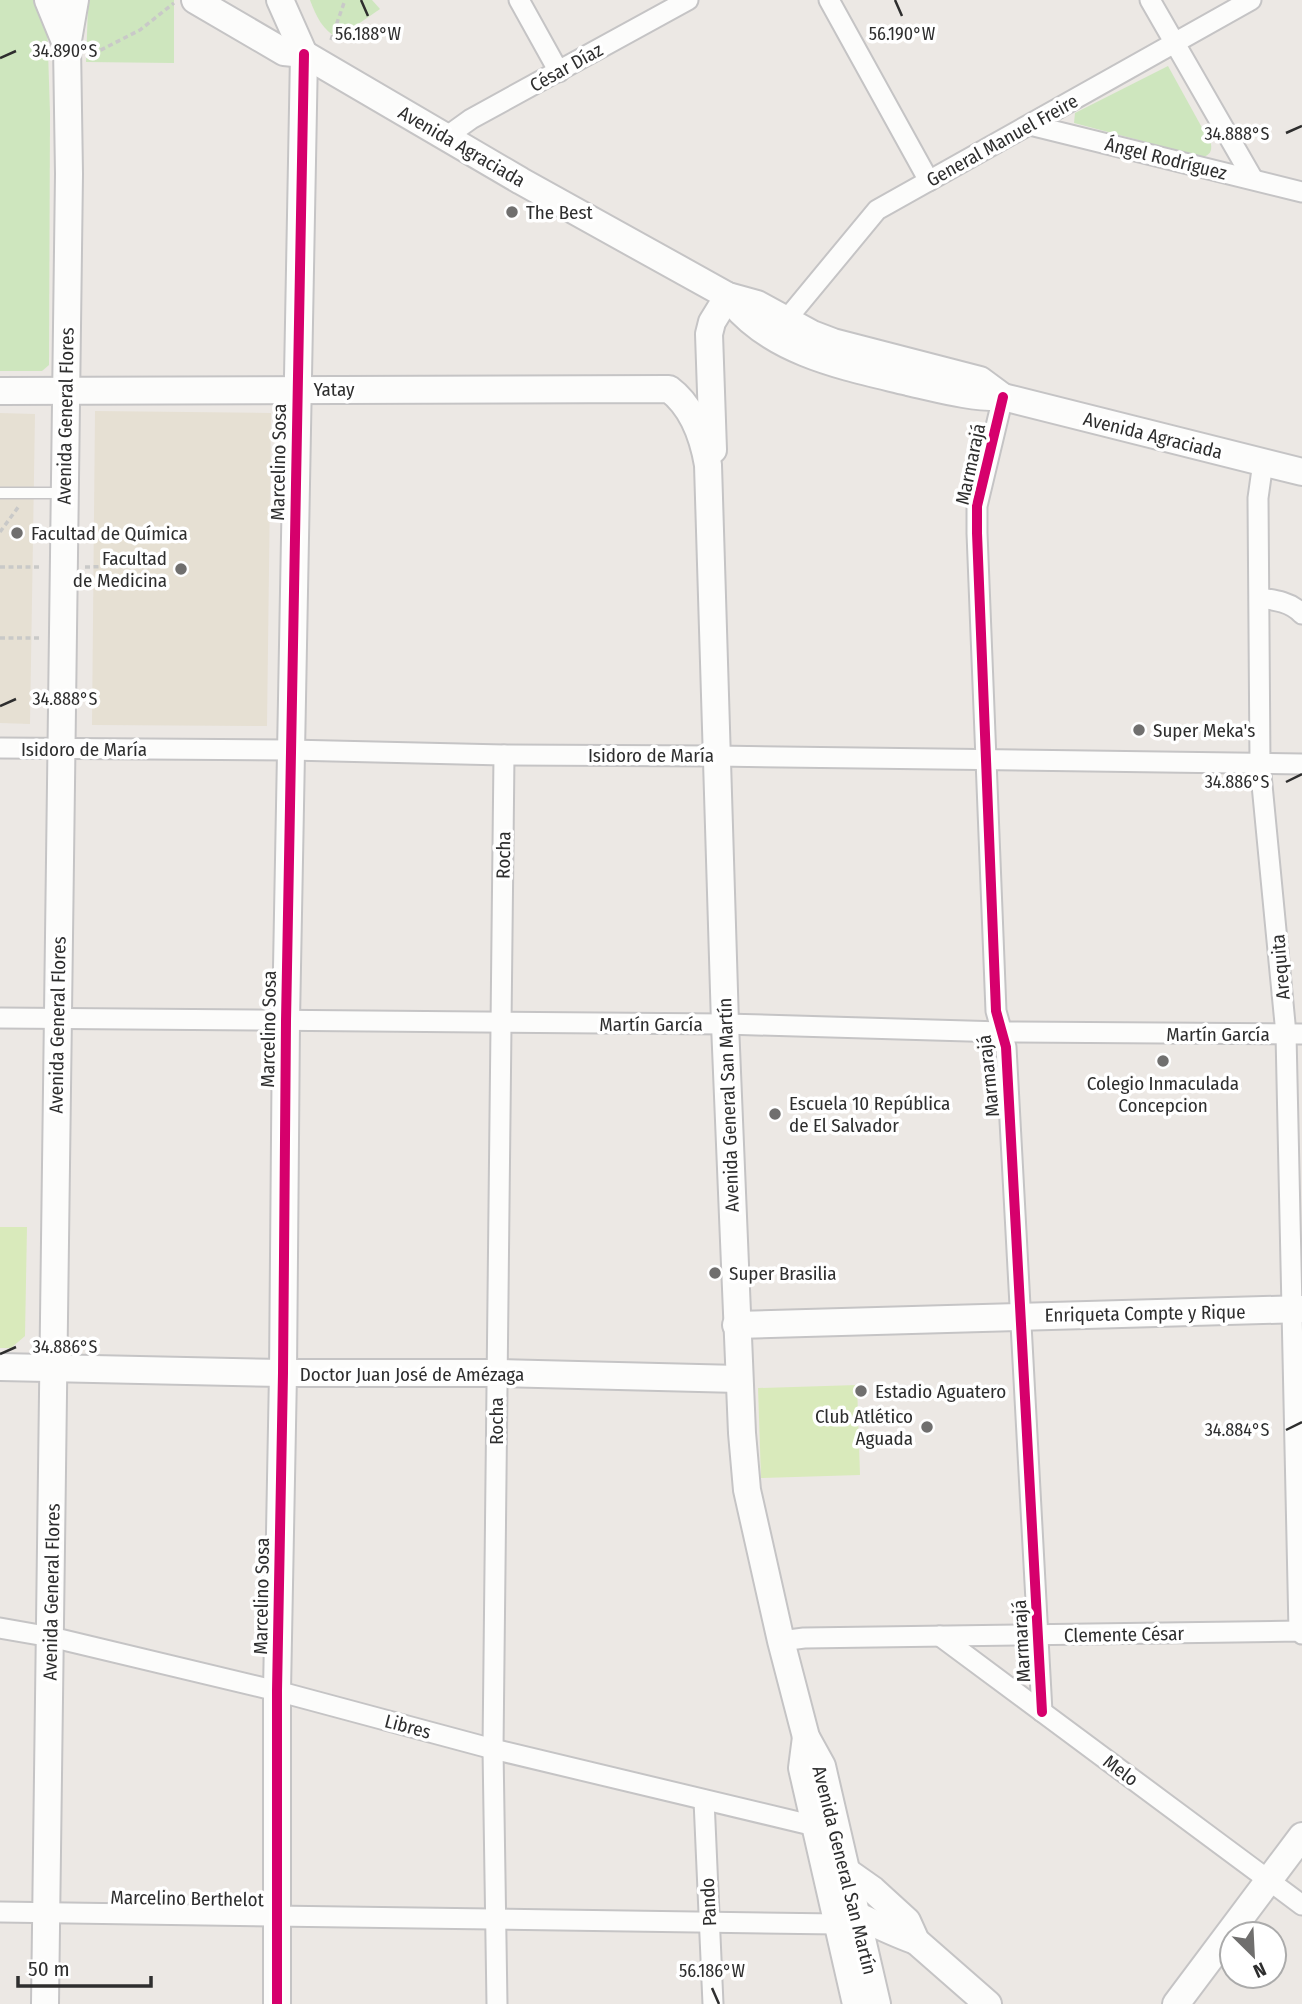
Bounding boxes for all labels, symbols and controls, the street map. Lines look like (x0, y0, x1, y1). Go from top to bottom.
text: 56.188°W (335, 23, 402, 45)
text: 56.190°W (869, 23, 936, 45)
street label: César Díaz (526, 38, 607, 97)
text: 34.890°S (33, 40, 97, 62)
street label: General Manuel Freire (923, 89, 1082, 192)
street label: Avenida Agraciada (394, 101, 529, 192)
text: 34.888°S (1205, 123, 1270, 145)
street label: Ángel Rodríguez (1103, 132, 1230, 185)
place label: The Best (526, 201, 594, 224)
marker: The Best (504, 204, 520, 220)
street label: Avenida General Flores (52, 327, 79, 505)
street label: Yatay (314, 378, 355, 401)
street label: Marcelino Sosa (266, 403, 291, 521)
street label: Avenida Agraciada (1081, 407, 1225, 464)
street label: Marmarajá (951, 421, 990, 507)
place label: Facultad de Química (31, 522, 188, 545)
marker: Facultad de Química (9, 525, 25, 541)
place label: Facultad de Medicina (73, 547, 167, 592)
marker: Facultad de Medicina (173, 561, 189, 577)
text: 34.888°S (33, 688, 98, 710)
place label: Super Meka's (1153, 719, 1255, 742)
marker: Super Meka's (1131, 722, 1147, 738)
street label: Isidoro de María (21, 738, 147, 761)
street label: Isidoro de María (588, 744, 714, 767)
text: 34.886°S (1205, 771, 1269, 793)
street label: Rocha (492, 831, 515, 879)
street label: Arequita (1266, 933, 1295, 1001)
street label: Avenida General Flores (44, 936, 71, 1114)
street label: Marcelino Sosa (256, 970, 281, 1088)
street label: Avenida General San Martín (713, 997, 744, 1213)
street label: Martín García (599, 1013, 703, 1036)
street label: Martín García (1166, 1023, 1270, 1046)
street label: Marmarajá (973, 1034, 1004, 1118)
marker: Colegio Inmaculada Concepcion (1155, 1053, 1171, 1069)
place label: Colegio Inmaculada Concepcion (1087, 1072, 1239, 1117)
place label: Escuela 10 República de El Salvador (789, 1092, 950, 1137)
marker: Escuela 10 República de El Salvador (767, 1106, 783, 1122)
place label: Super Brasilia (729, 1262, 837, 1285)
marker: Super Brasilia (707, 1265, 723, 1281)
street label: Enriqueta Compte y Rique (1044, 1300, 1246, 1327)
text: 34.886°S (33, 1336, 97, 1358)
street label: Doctor Juan José de Amézaga (300, 1363, 524, 1386)
place label: Estadio Aguatero (875, 1380, 1006, 1403)
marker: Estadio Aguatero (853, 1383, 869, 1399)
street label: Rocha (485, 1397, 508, 1445)
place label: Club Atlético Aguada (815, 1405, 913, 1450)
marker: Club Atlético Aguada (919, 1419, 935, 1435)
text: 34.884°S (1205, 1419, 1269, 1441)
street label: Avenida General Flores (38, 1503, 65, 1681)
street label: Marcelino Sosa (249, 1537, 274, 1655)
street label: Marmarajá (1008, 1599, 1035, 1683)
street label: Clemente César (1064, 1622, 1185, 1647)
street label: Libres (382, 1709, 434, 1744)
street label: Melo (1099, 1750, 1143, 1791)
street label: Avenida General San Martín (807, 1763, 882, 1977)
street label: Pando (696, 1877, 721, 1927)
street label: Marcelino Berthelot (110, 1886, 265, 1911)
north arrow (1218, 1920, 1288, 1990)
scale bar (18, 1944, 150, 1988)
text: 50 m (28, 1956, 70, 1982)
text: N (1250, 1957, 1270, 1983)
text: 56.186°W (679, 1960, 745, 1982)

